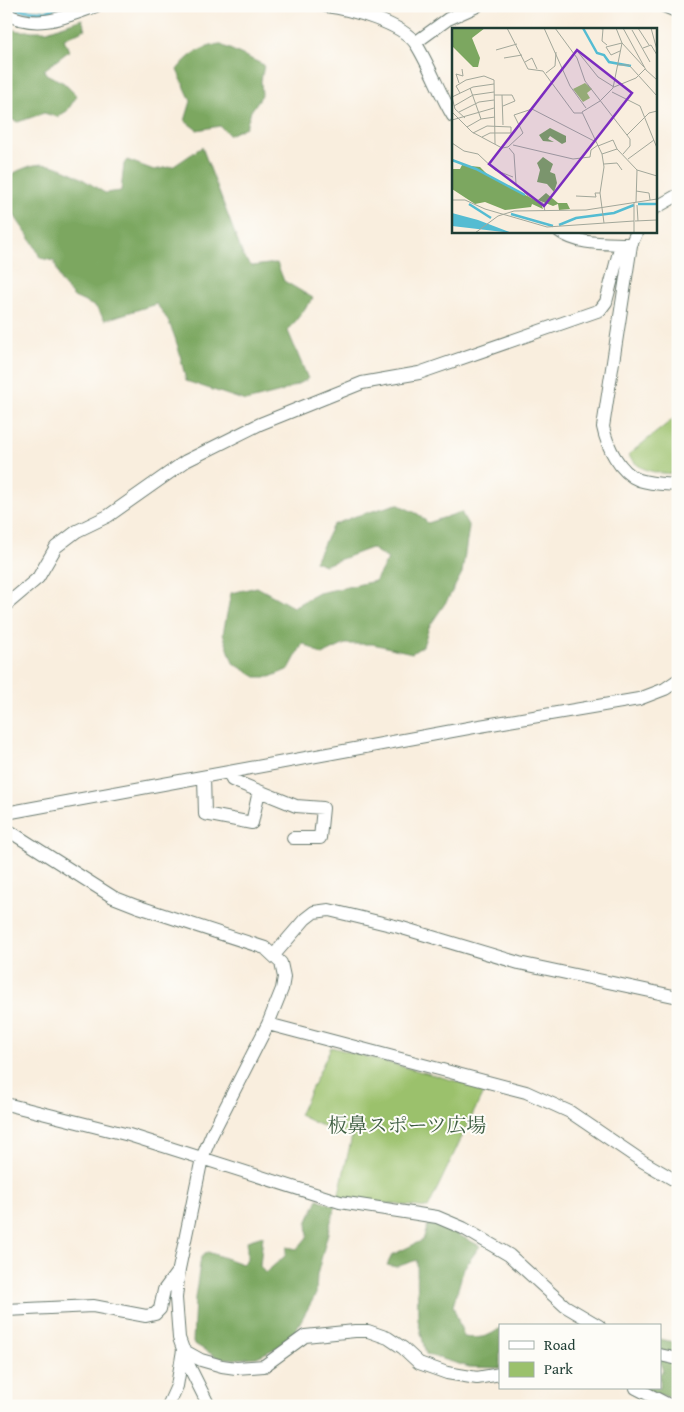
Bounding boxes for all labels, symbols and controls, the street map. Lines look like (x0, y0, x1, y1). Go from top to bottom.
inset map (452, 28, 656, 232)
park label: 板鼻スポーツ広場 (327, 1110, 487, 1139)
legend (499, 1324, 662, 1390)
text: Road (544, 1334, 575, 1355)
text: Park (544, 1358, 573, 1379)

